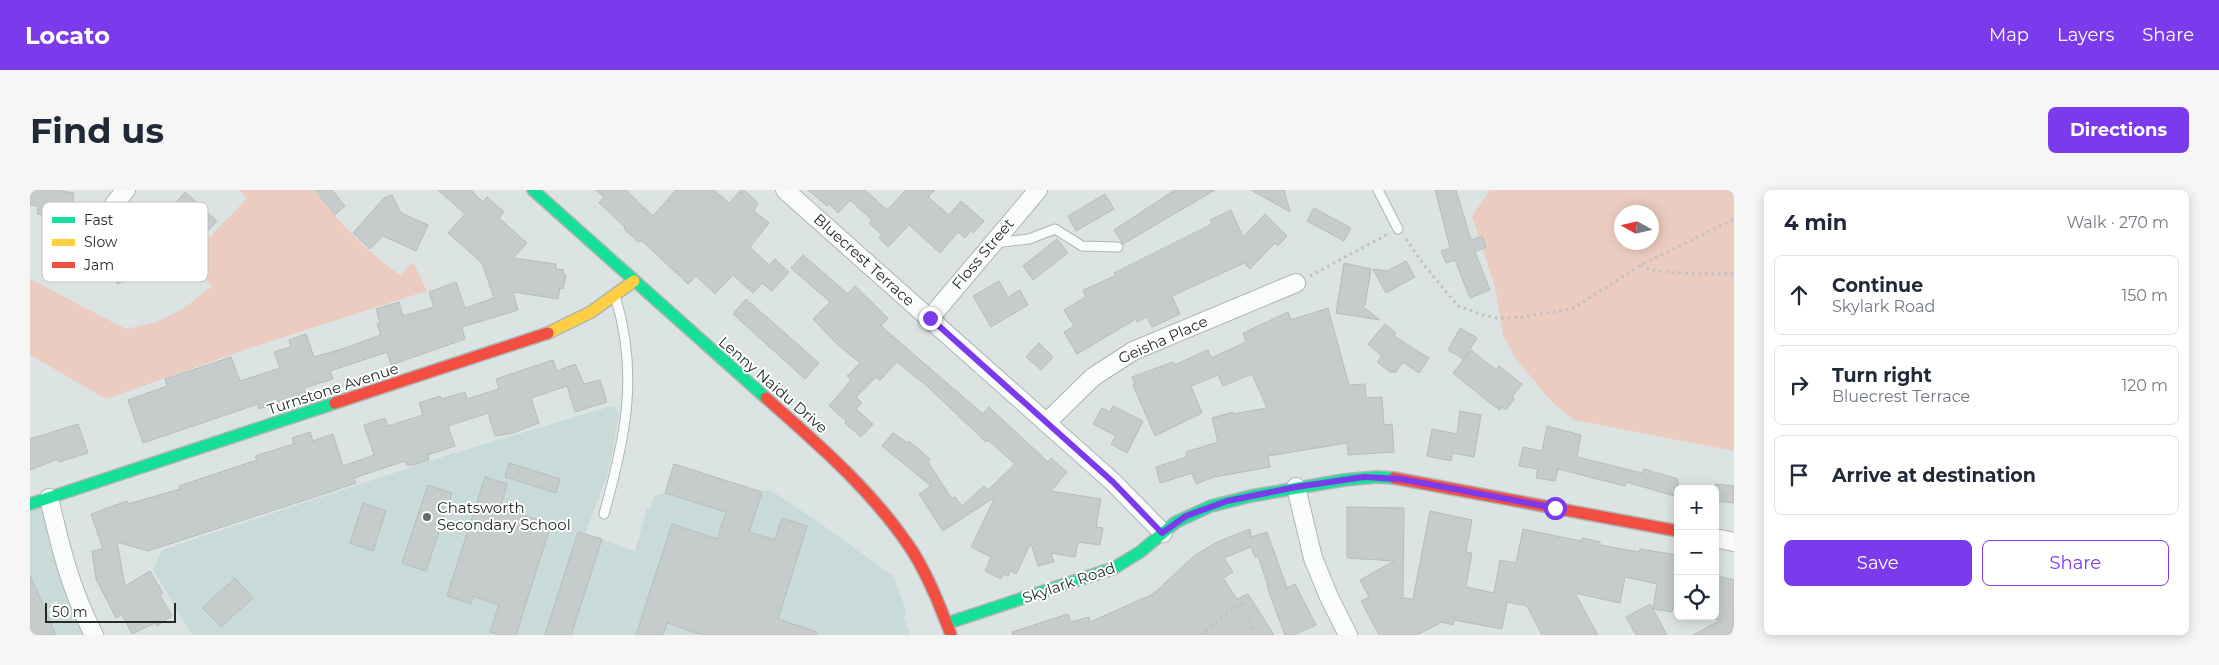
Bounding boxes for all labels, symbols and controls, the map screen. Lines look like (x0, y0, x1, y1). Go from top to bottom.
text: Locato (25, 21, 110, 50)
text: Map (1989, 24, 2029, 46)
text: Layers (2057, 24, 2114, 46)
text: Share (2142, 24, 2194, 46)
button: Directions (2048, 107, 2189, 153)
text: Find us (30, 109, 164, 152)
legend (42, 202, 208, 282)
north arrow (1614, 205, 1659, 250)
street label: Bluecrest Terrace (810, 209, 919, 310)
text: 4 min (1784, 210, 1847, 235)
text: Fast (84, 211, 114, 229)
text: Walk · 270 m (2066, 213, 2169, 232)
street label: Floss Street (947, 214, 1018, 293)
text: Slow (84, 233, 118, 251)
text: Jam (83, 256, 114, 274)
text: Continue (1832, 274, 1923, 297)
icon: ahead (1785, 281, 1813, 309)
text: 150 m (2121, 286, 2168, 305)
text: Skylark Road (1832, 297, 1935, 316)
route end (919, 307, 942, 330)
street label: Geisha Place (1115, 311, 1210, 368)
street label: Lenny Naidu Drive (715, 332, 832, 437)
street label: Turnstone Avenue (265, 358, 401, 419)
text: Turn right (1832, 364, 1932, 387)
icon: right (1785, 371, 1813, 399)
text: 120 m (2121, 376, 2168, 395)
text: Bluecrest Terrace (1832, 387, 1970, 406)
icon: arrive (1785, 461, 1813, 489)
text: Arrive at destination (1832, 464, 2036, 487)
map controls (1674, 485, 1719, 620)
button: + (1674, 485, 1719, 530)
route start (1544, 497, 1567, 520)
place label: Chatsworth Secondary School (437, 498, 571, 534)
marker: Chatsworth Secondary School (421, 511, 433, 523)
button: − (1674, 530, 1719, 575)
button: Save (1784, 540, 1972, 586)
button: Share (1982, 540, 2169, 586)
street label: Skylark Road (1020, 558, 1118, 607)
button: locate (1674, 575, 1719, 620)
scale bar (45, 600, 176, 623)
text: 50 m (52, 603, 88, 621)

